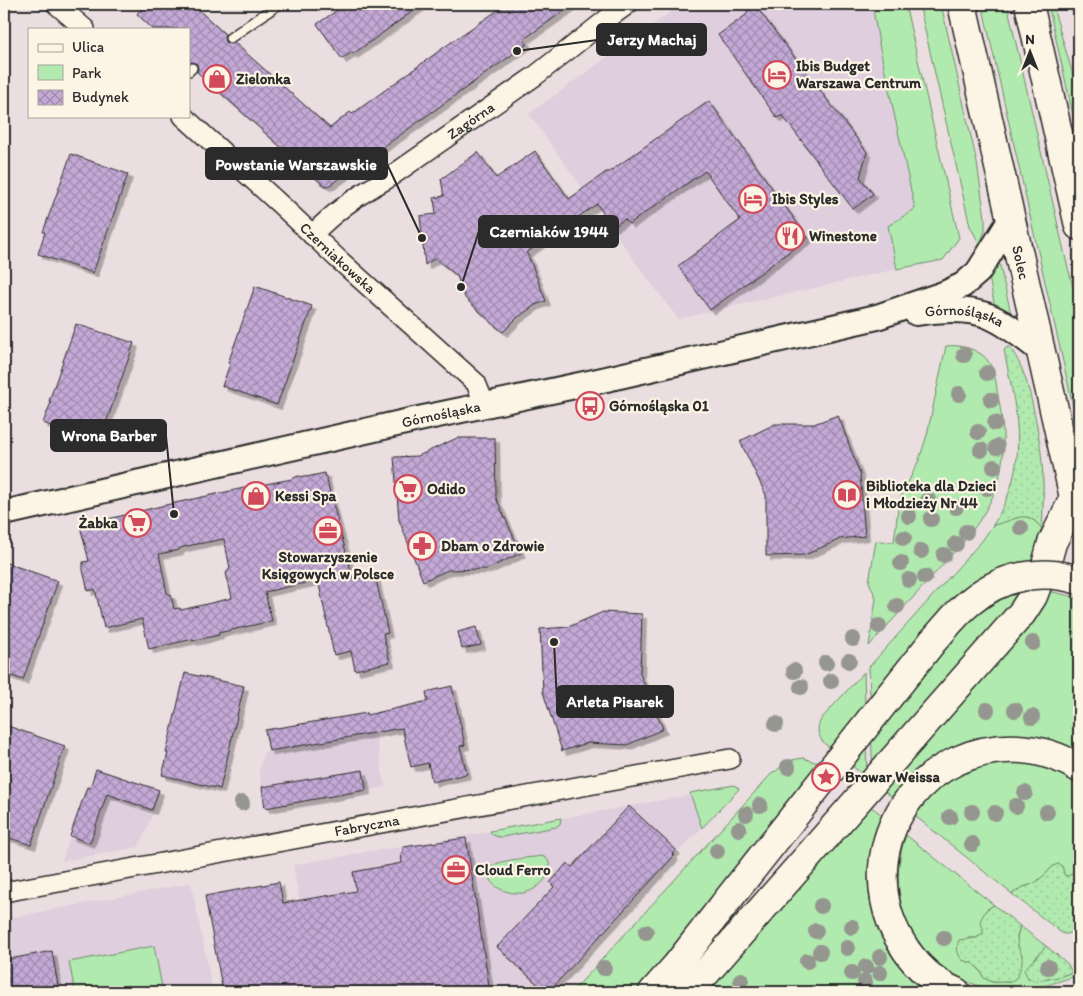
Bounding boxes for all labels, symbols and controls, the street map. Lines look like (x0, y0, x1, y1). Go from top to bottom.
callout: Jerzy Machaj (597, 24, 706, 55)
legend (28, 28, 190, 118)
north arrow (1006, 28, 1056, 78)
text: Jerzy Machaj (607, 30, 697, 50)
text: N (1025, 31, 1035, 48)
text: Ulica (72, 38, 105, 56)
place label: Ibis Budget Warszawa Centrum (796, 57, 922, 92)
hotel icon: Ibis Budget Warszawa Centrum (762, 60, 792, 90)
text: Park (72, 64, 102, 82)
shop icon: Zielonka (202, 64, 232, 94)
place label: Zielonka (236, 70, 291, 88)
text: Budynek (72, 88, 129, 106)
street label: Zagórna (444, 98, 498, 143)
callout: Powstanie Warszawskie (206, 148, 387, 179)
text: Powstanie Warszawskie (215, 155, 377, 174)
hotel icon: Ibis Styles (738, 184, 768, 214)
place label: Ibis Styles (772, 190, 839, 209)
callout: Czerniaków 1944 (479, 216, 618, 247)
street label: Czerniakowska (296, 218, 380, 298)
restaurant icon: Winestone (775, 221, 805, 251)
text: Czerniaków 1944 (490, 222, 609, 241)
place label: Winestone (809, 227, 877, 245)
street label: Solec (1008, 244, 1033, 281)
street label: Górnośląska (924, 301, 1008, 331)
bus stop icon: Górnośląska 01 (575, 391, 605, 421)
street label: Górnośląska (400, 397, 483, 432)
place label: Górnośląska 01 (609, 397, 709, 416)
callout: Wrona Barber (51, 420, 166, 451)
text: Wrona Barber (62, 426, 157, 445)
supermarket icon: Odido (393, 474, 423, 504)
place label: Biblioteka dla Dzieci i Młodzieży Nr 44 (866, 477, 996, 513)
place label: Odido (427, 480, 466, 498)
library icon: Biblioteka dla Dzieci i Młodzieży Nr 44 (832, 480, 862, 510)
shop icon: Kessi Spa (241, 481, 271, 511)
place label: Kessi Spa (275, 487, 337, 506)
supermarket icon: Żabka (122, 508, 152, 538)
place label: Żabka (79, 514, 119, 532)
office icon: Stowarzyszenie Księgowych w Polsce (313, 516, 343, 546)
pharmacy icon: Dbam o Zdrowie (407, 531, 437, 561)
place label: Dbam o Zdrowie (441, 537, 544, 555)
place label: Stowarzyszenie Księgowych w Polsce (262, 548, 394, 584)
callout: Arleta Pisarek (557, 686, 673, 717)
text: Arleta Pisarek (566, 692, 664, 711)
place icon: Browar Weissa (811, 762, 841, 792)
place label: Browar Weissa (845, 768, 940, 786)
street label: Fabryczna (333, 811, 401, 840)
office icon: Cloud Ferro (441, 855, 471, 885)
place label: Cloud Ferro (475, 861, 551, 879)

